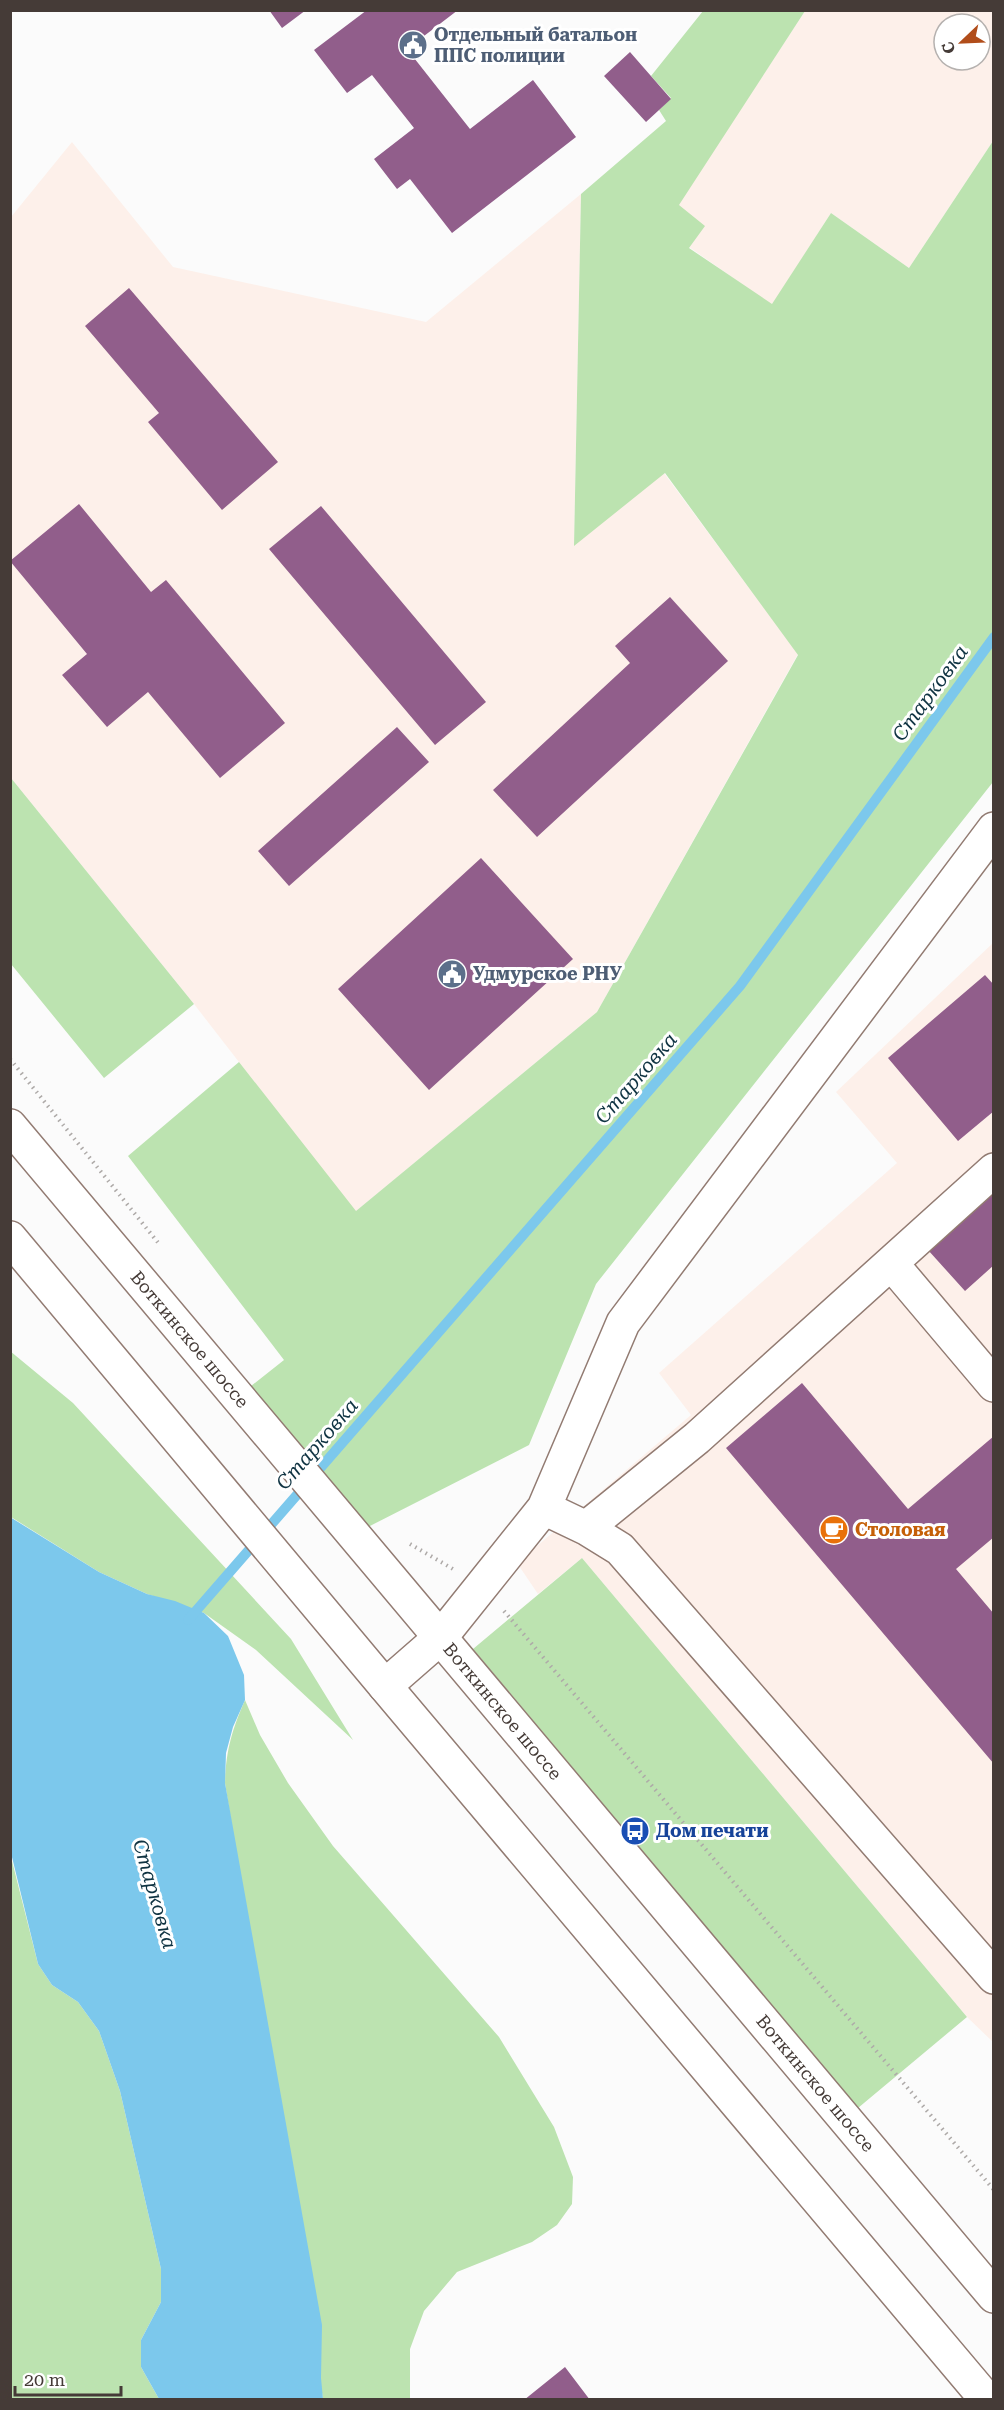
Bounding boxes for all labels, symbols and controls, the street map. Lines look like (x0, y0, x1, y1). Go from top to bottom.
north arrow (932, 12, 992, 72)
place label: Отдельный батальон ППС полиции (434, 24, 637, 66)
public building icon: Отдельный батальон ППС полиции (397, 29, 429, 61)
text: С (938, 39, 960, 57)
water label: Старковка (887, 640, 973, 746)
public building icon: Удмурское РНУ (436, 958, 468, 990)
place label: Удмурское РНУ (473, 963, 622, 984)
water label: Старковка (590, 1028, 682, 1128)
street label: Воткинское шоссе (126, 1266, 254, 1412)
water label: Старковка (271, 1394, 363, 1494)
cafe icon: Столовая (818, 1514, 850, 1546)
place label: Столовая (855, 1519, 946, 1540)
street label: Воткинское шоссе (439, 1638, 566, 1784)
bus stop icon: Дом печати (619, 1815, 651, 1847)
place label: Дом печати (656, 1820, 769, 1841)
water label: Старковка (128, 1836, 182, 1952)
street label: Воткинское шоссе (752, 2010, 879, 2156)
scale bar (15, 2359, 122, 2397)
text: 20 m (24, 2369, 65, 2390)

